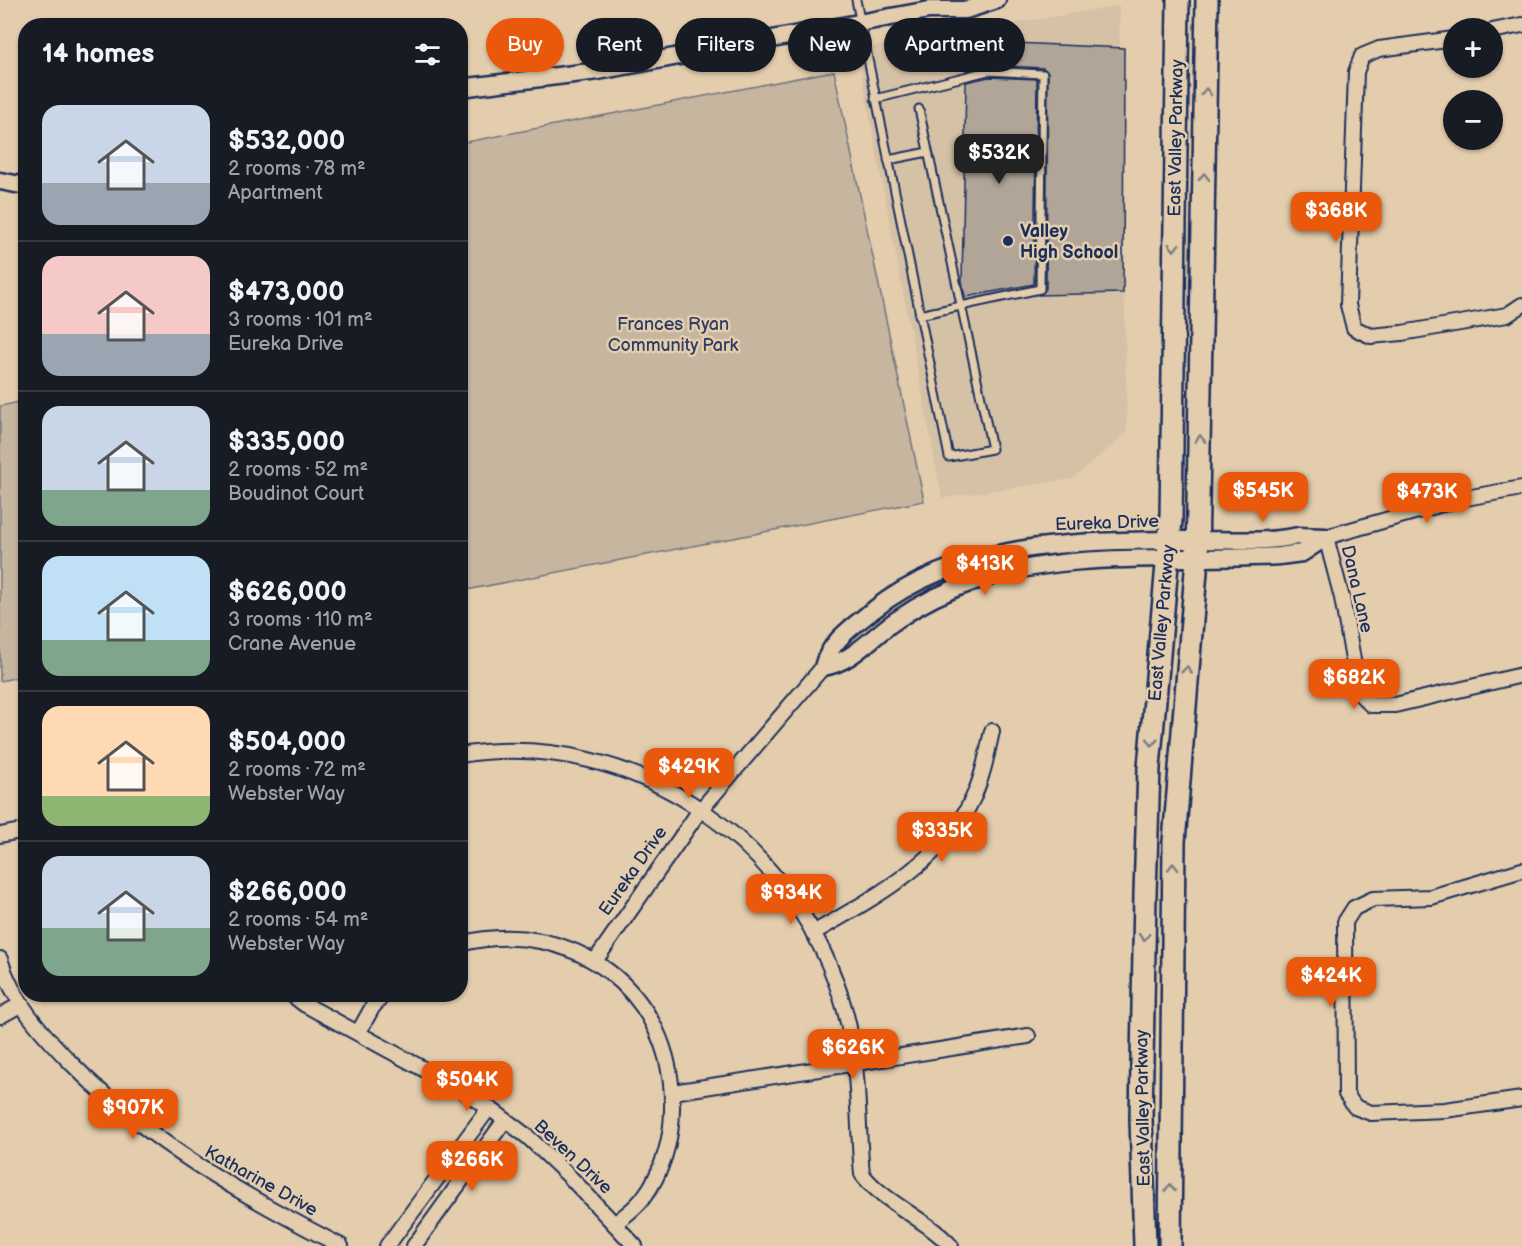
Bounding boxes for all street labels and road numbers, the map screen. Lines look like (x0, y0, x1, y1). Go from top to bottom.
street label: East Valley Parkway (1164, 58, 1188, 217)
street label: Eureka Drive (1055, 511, 1160, 535)
street label: East Valley Parkway (1145, 543, 1179, 702)
street label: Dana Lane (1337, 543, 1377, 635)
street label: Eureka Drive (595, 822, 672, 920)
street label: East Valley Parkway (1131, 1028, 1155, 1187)
street label: Beven Drive (529, 1115, 617, 1199)
street label: Katharine Drive (201, 1141, 321, 1221)

